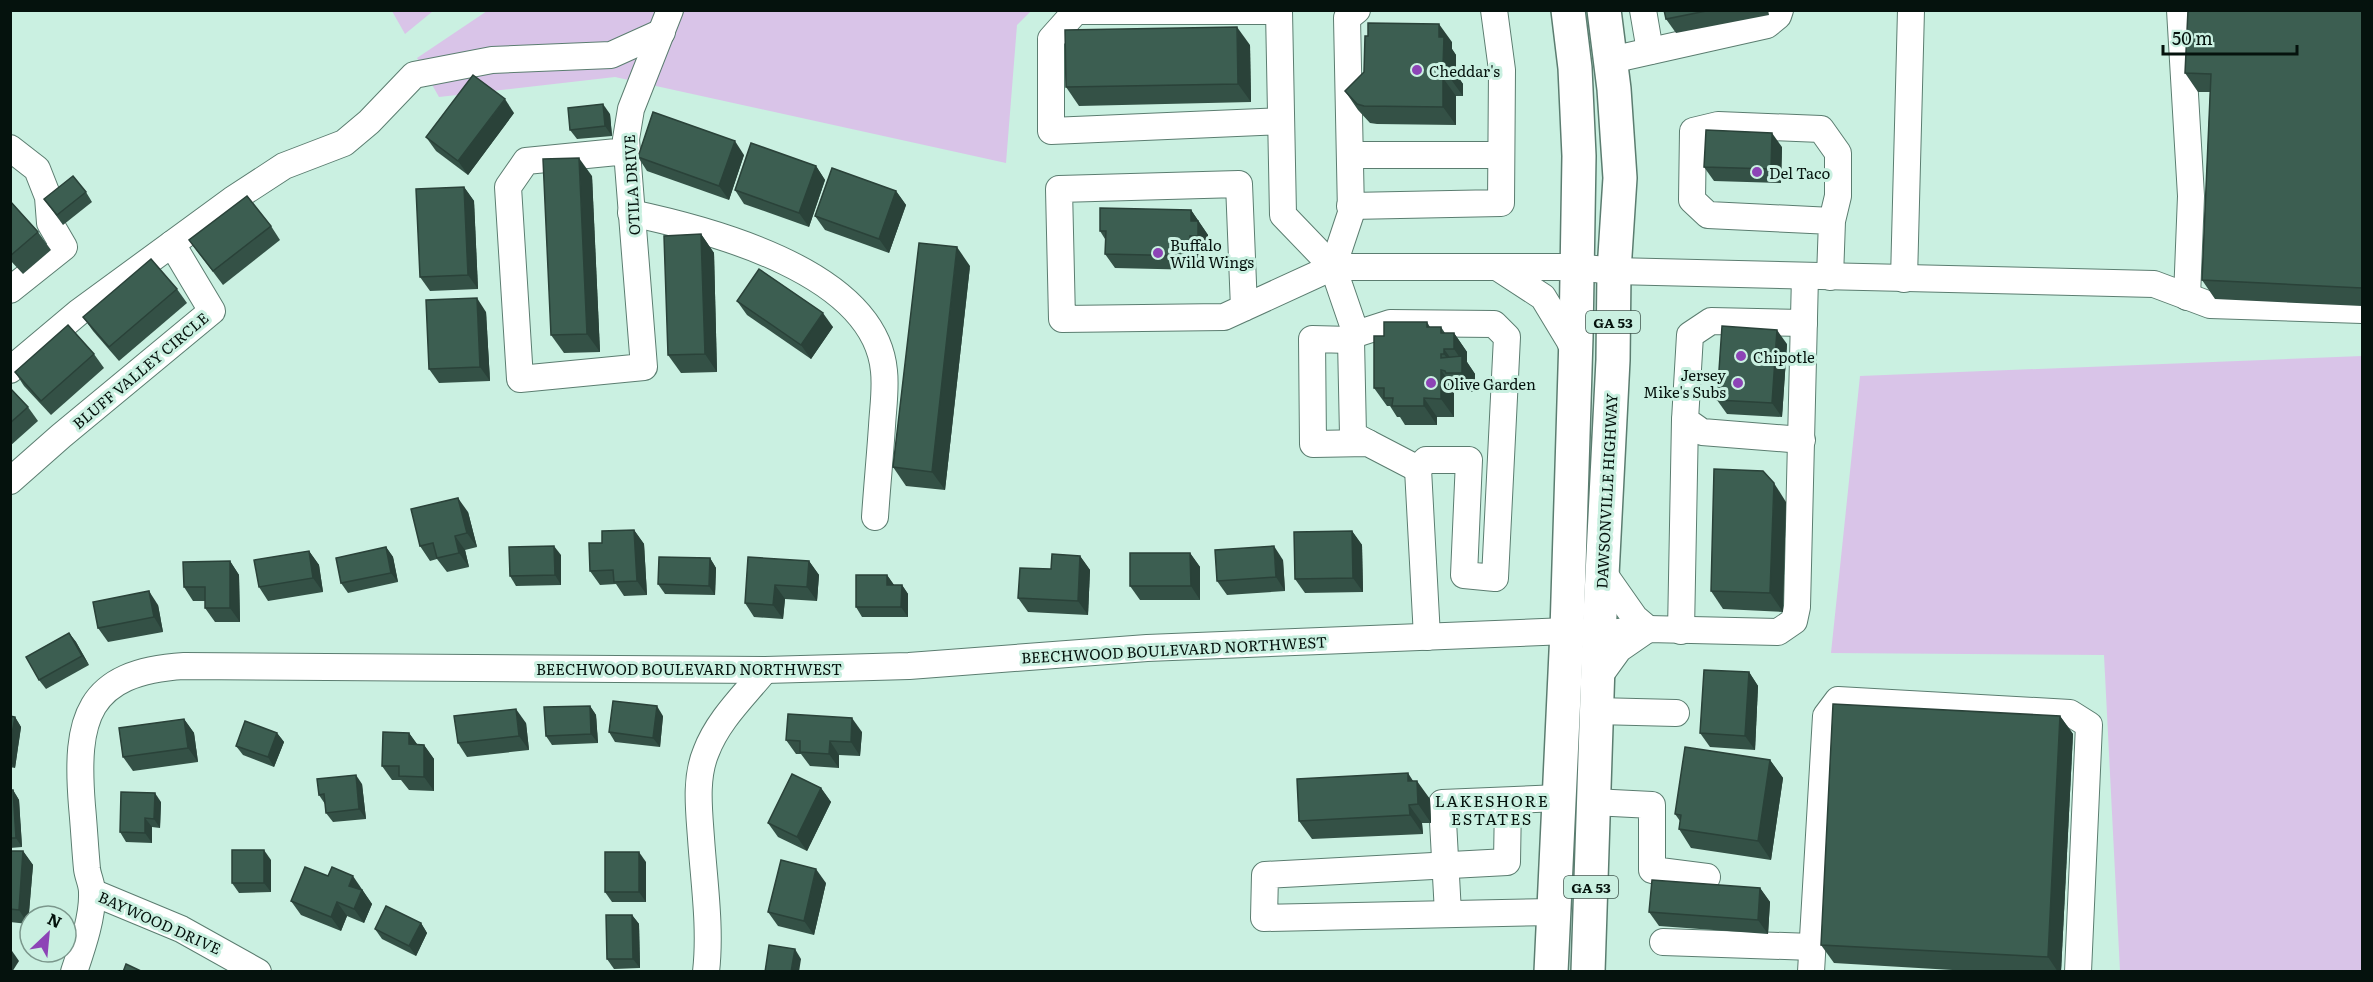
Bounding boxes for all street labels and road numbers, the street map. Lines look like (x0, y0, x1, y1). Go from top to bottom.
street label: OTILA DRIVE (617, 134, 645, 236)
street label: BLUFF VALLEY CIRCLE (67, 306, 213, 434)
road number: GA 53 (1586, 311, 1640, 333)
street label: DAWSONVILLE HIGHWAY (1589, 392, 1623, 589)
street label: BEECHWOOD BOULEVARD NORTHWEST (1020, 630, 1328, 668)
street label: BEECHWOOD BOULEVARD NORTHWEST (536, 657, 842, 680)
road number: GA 53 (1564, 876, 1618, 898)
street label: BAYWOOD DRIVE (95, 885, 225, 959)

